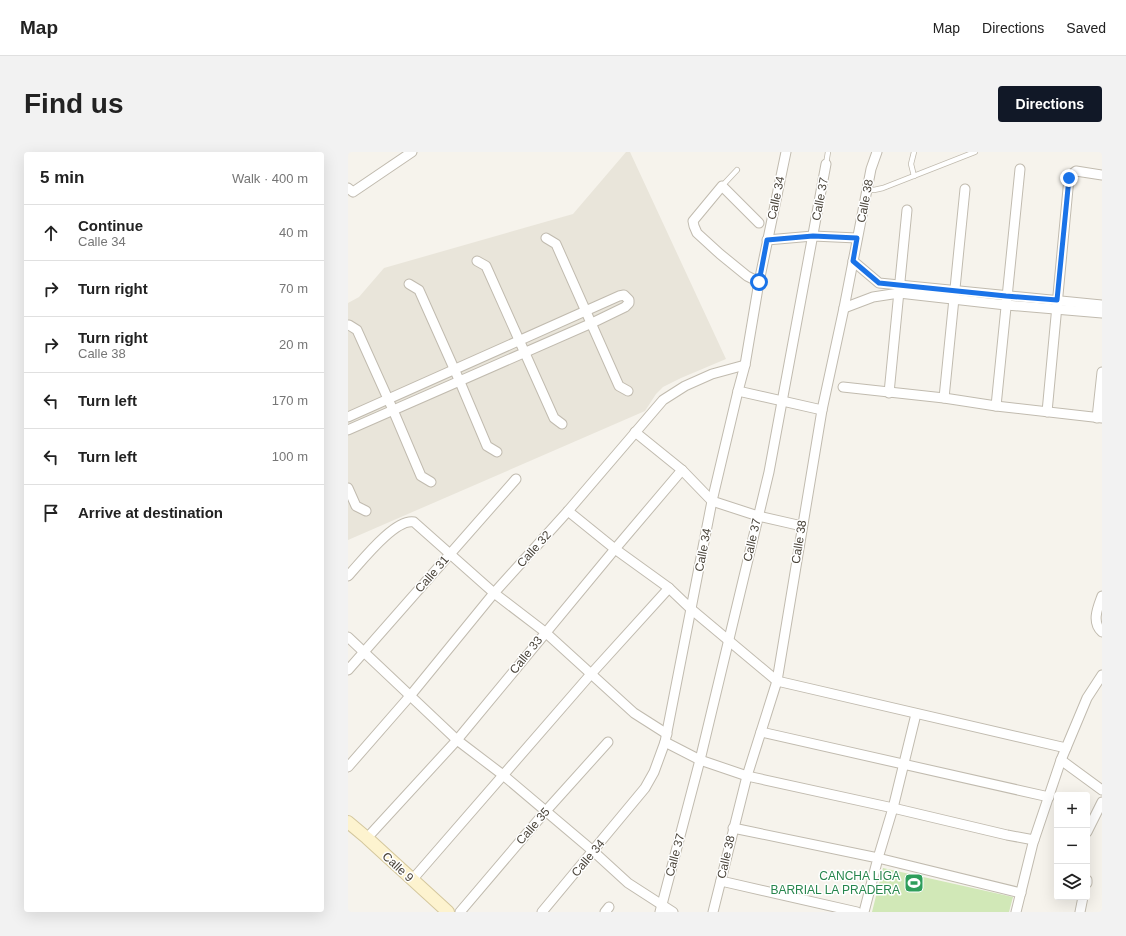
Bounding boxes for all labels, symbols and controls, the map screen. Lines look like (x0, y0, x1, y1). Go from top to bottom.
text: Map (20, 17, 58, 38)
text: Map (933, 20, 960, 36)
text: Directions (982, 20, 1044, 36)
text: Saved (1066, 20, 1106, 36)
button: Directions (998, 86, 1102, 122)
text: Find us (24, 88, 124, 119)
text: 5 min (40, 168, 84, 187)
route end (1060, 169, 1078, 187)
text: Walk · 400 m (232, 171, 308, 186)
street label: Calle 34 (765, 175, 787, 221)
street label: Calle 37 (809, 176, 831, 222)
street label: Calle 38 (854, 178, 876, 224)
text: Continue (78, 217, 143, 234)
icon: ahead (40, 222, 62, 244)
text: 40 m (279, 225, 308, 240)
text: Calle 34 (78, 234, 126, 249)
route start (750, 273, 768, 291)
icon: right (40, 278, 62, 300)
text: Turn right (78, 280, 148, 297)
text: 70 m (279, 281, 308, 296)
text: Turn right (78, 329, 148, 346)
icon: right (40, 334, 62, 356)
text: 20 m (279, 337, 308, 352)
text: Calle 38 (78, 346, 126, 361)
icon: left (40, 390, 62, 412)
text: Turn left (78, 392, 137, 409)
text: 170 m (272, 393, 308, 408)
icon: left (40, 446, 62, 468)
text: Turn left (78, 448, 137, 465)
text: 100 m (272, 449, 308, 464)
icon: arrive (40, 502, 62, 524)
text: Arrive at destination (78, 504, 223, 521)
street label: Calle 37 (740, 517, 764, 563)
street label: Calle 38 (789, 519, 809, 565)
street label: Calle 34 (692, 527, 714, 573)
street label: Calle 32 (514, 528, 554, 570)
street label: Calle 31 (412, 553, 452, 595)
street label: Calle 33 (507, 633, 545, 677)
map controls (1054, 792, 1090, 900)
button: + (1054, 792, 1090, 828)
street label: Calle 35 (513, 805, 553, 847)
button: − (1054, 828, 1090, 864)
street label: Calle 37 (663, 832, 688, 878)
street label: Calle 38 (714, 834, 738, 880)
street label: Calle 34 (568, 836, 608, 879)
street label: Calle 9 (380, 849, 417, 885)
button: layers (1054, 864, 1090, 900)
place label: CANCHA LIGA BARRIAL LA PRADERA (770, 869, 900, 897)
sports icon: CANCHA LIGA BARRIAL LA PRADERA (903, 872, 925, 894)

